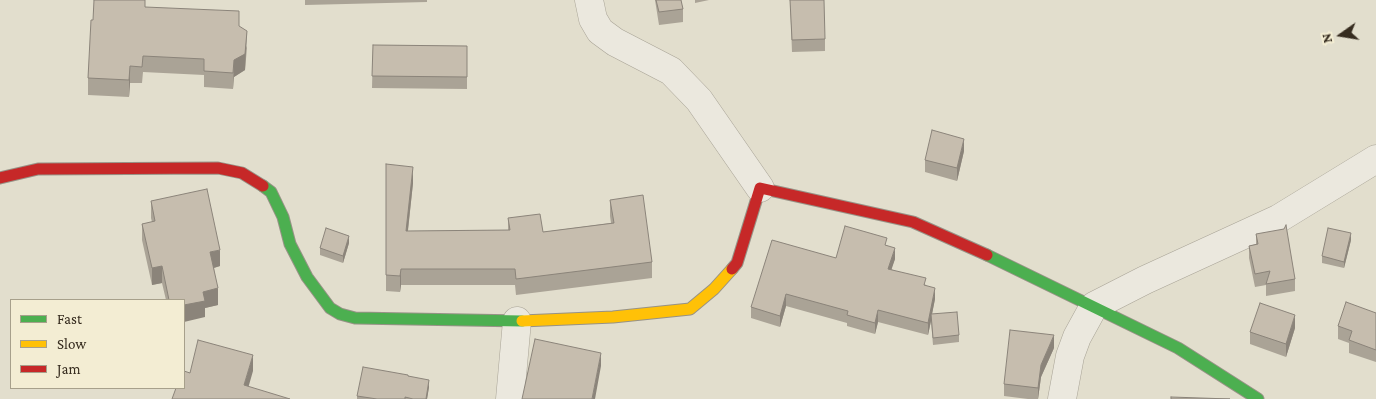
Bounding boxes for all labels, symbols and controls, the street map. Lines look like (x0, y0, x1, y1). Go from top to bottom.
north arrow (1316, 10, 1366, 60)
text: N (1318, 32, 1335, 45)
legend (10, 299, 185, 389)
text: Fast (57, 311, 82, 327)
text: Slow (57, 336, 86, 352)
text: Jam (57, 361, 80, 377)

